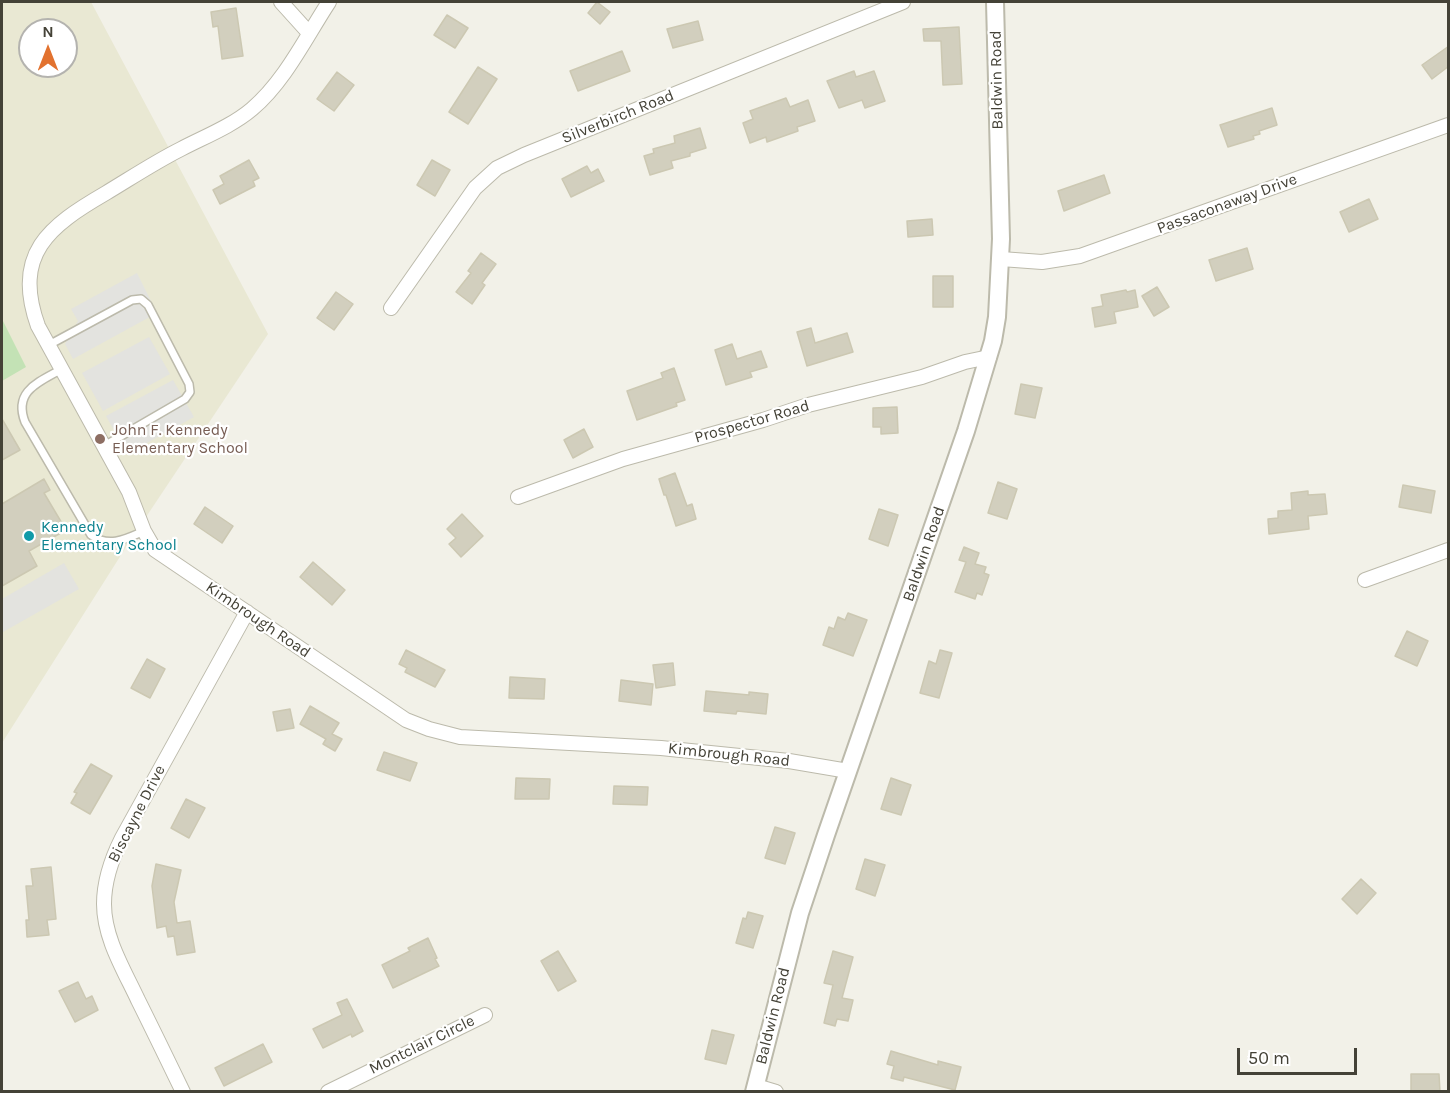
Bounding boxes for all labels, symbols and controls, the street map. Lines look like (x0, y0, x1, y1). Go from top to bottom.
north arrow (18, 18, 78, 78)
text: N (42, 22, 54, 41)
street label: Baldwin Road (987, 30, 1007, 130)
street label: Silverbirch Road (559, 86, 677, 148)
street label: Passaconaway Drive (1154, 170, 1300, 238)
street label: Prospector Road (692, 396, 812, 448)
place label: John F. Kennedy Elementary School (112, 420, 248, 458)
marker: John F. Kennedy Elementary School (93, 432, 107, 446)
street label: Baldwin Road (899, 504, 949, 604)
place label: Kennedy Elementary School (41, 517, 177, 555)
marker: Kennedy Elementary School (22, 529, 36, 543)
street label: Kimbrough Road (202, 578, 314, 662)
street label: Kimbrough Road (667, 739, 791, 771)
street label: Biscayne Drive (104, 762, 170, 866)
street label: Baldwin Road (752, 965, 794, 1067)
street label: Montclair Circle (366, 1011, 478, 1079)
scale bar (1240, 1036, 1360, 1074)
text: 50 m (1248, 1047, 1290, 1069)

